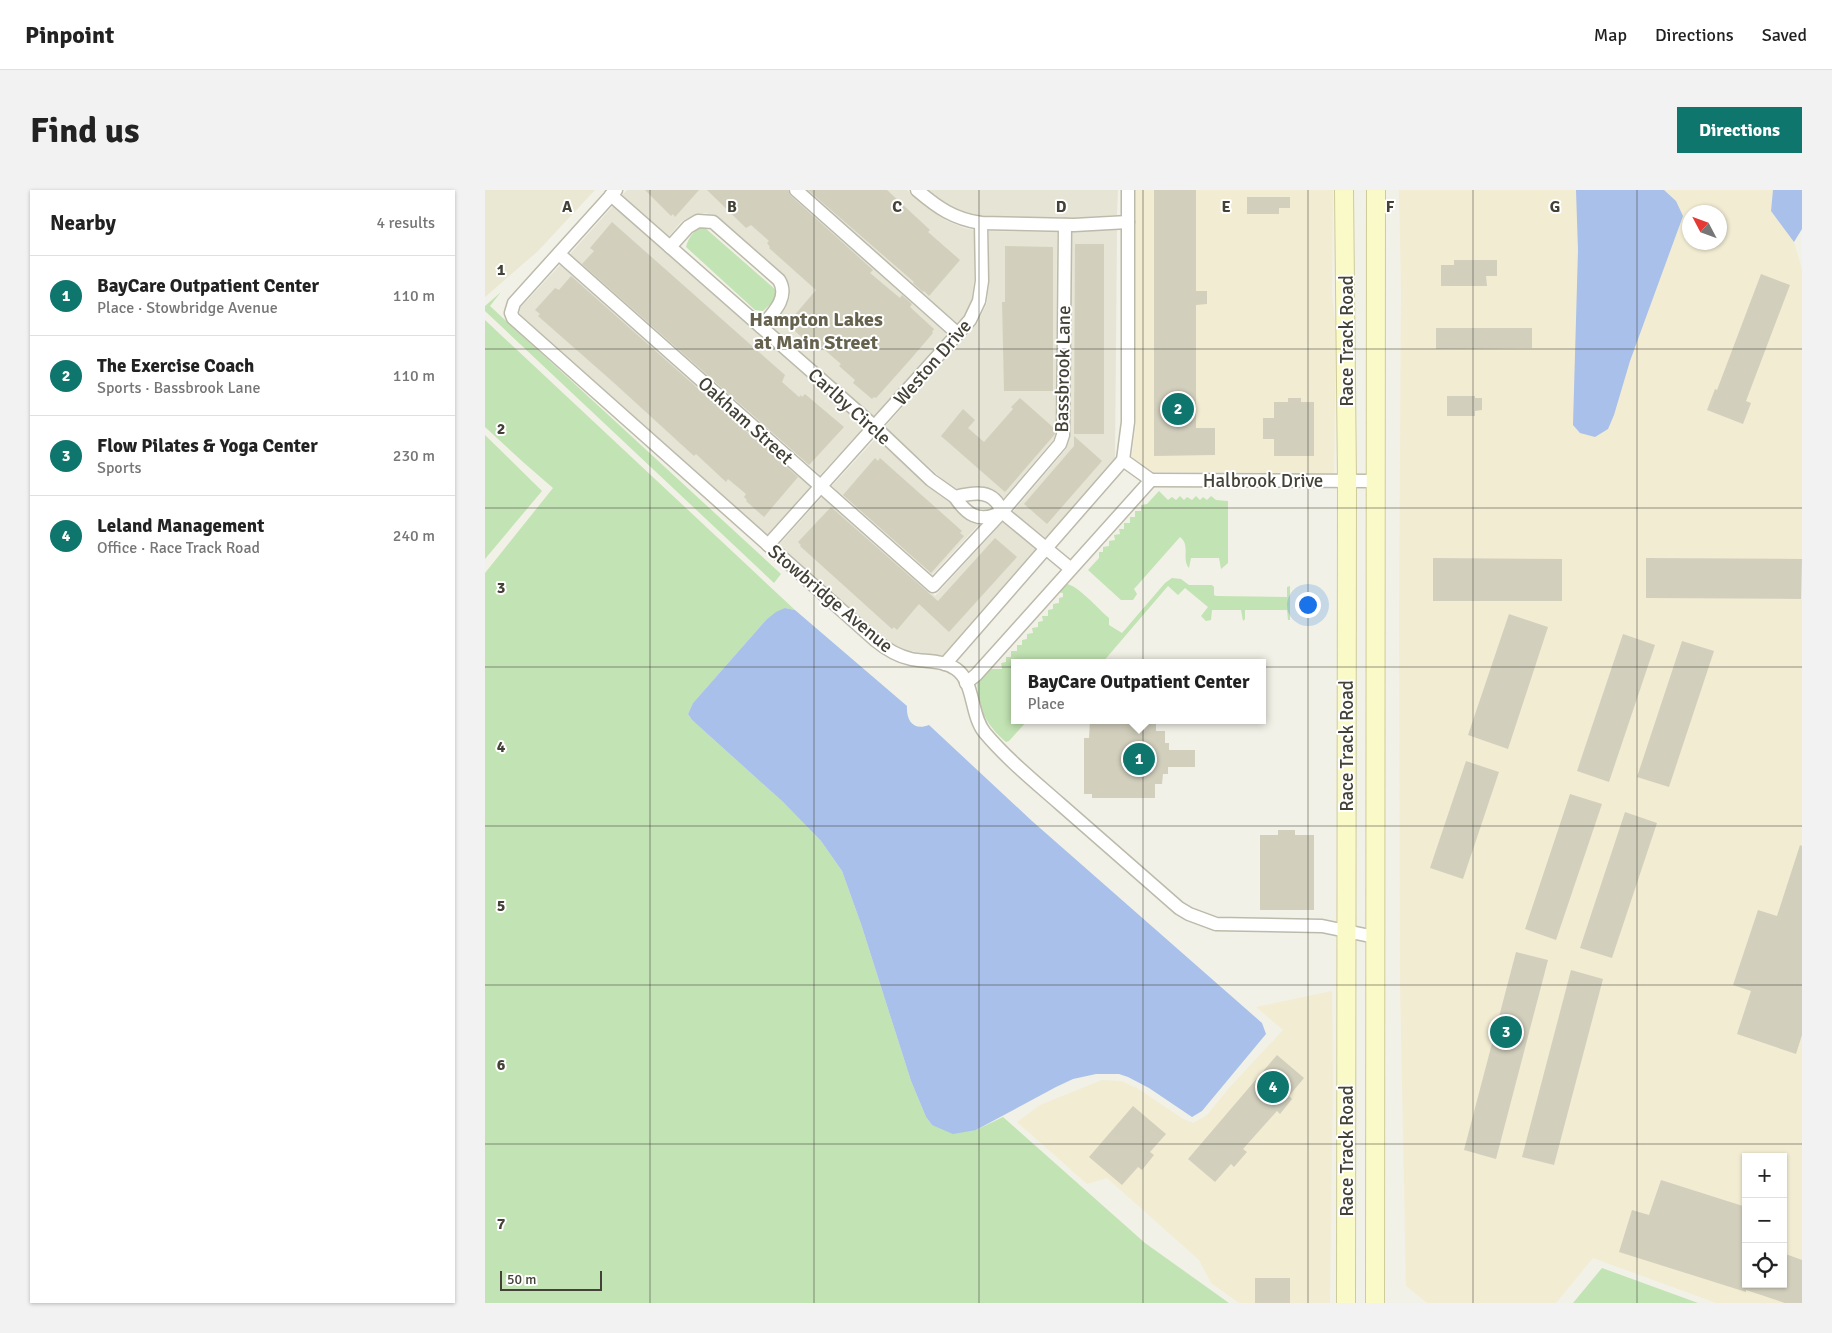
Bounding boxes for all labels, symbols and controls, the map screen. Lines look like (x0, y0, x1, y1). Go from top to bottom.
text: Pinpoint (25, 20, 114, 50)
text: Map (1594, 24, 1627, 46)
text: Directions (1655, 24, 1734, 46)
text: Saved (1762, 24, 1807, 46)
button: Directions (1677, 107, 1802, 153)
text: Find us (30, 109, 140, 152)
text: A (562, 197, 573, 217)
text: B (727, 197, 737, 217)
text: C (892, 197, 902, 217)
text: D (1056, 197, 1067, 217)
text: E (1221, 197, 1231, 217)
text: F (1386, 197, 1395, 217)
text: G (1550, 197, 1560, 217)
north arrow (1682, 205, 1727, 250)
text: Nearby (50, 210, 116, 236)
text: 4 results (376, 213, 435, 233)
text: 1 (497, 260, 506, 280)
text: BayCare Outpatient Center (97, 274, 319, 298)
street label: Race Track Road (1335, 275, 1359, 407)
text: 1 (62, 286, 70, 306)
text: 110 m (393, 286, 435, 306)
text: Place · Stowbridge Avenue (97, 298, 278, 318)
street label: Bassbrook Lane (1050, 305, 1076, 433)
district label: Hampton Lakes at Main Street (749, 307, 883, 355)
street label: Weston Drive (889, 315, 977, 411)
text: The Exercise Coach (97, 354, 254, 378)
street label: Carlby Circle (803, 363, 896, 450)
text: 2 (62, 366, 70, 386)
text: 110 m (393, 366, 435, 386)
street label: Oakham Street (693, 372, 798, 470)
text: Sports · Bassbrook Lane (97, 378, 260, 398)
pin: 2 (1162, 390, 1194, 428)
text: 2 (497, 419, 505, 439)
text: Flow Pilates & Yoga Center (97, 434, 318, 458)
text: 3 (62, 446, 70, 466)
text: 230 m (393, 446, 435, 466)
text: Sports (97, 458, 142, 478)
street label: Halbrook Drive (1203, 469, 1323, 493)
text: Leland Management (97, 514, 264, 538)
text: 4 (62, 526, 70, 546)
text: 240 m (393, 526, 435, 546)
text: Office · Race Track Road (97, 538, 260, 558)
street label: Stowbridge Avenue (763, 539, 898, 658)
text: 3 (497, 578, 505, 598)
your location (1295, 592, 1321, 618)
popup (1011, 659, 1266, 724)
text: BayCare Outpatient Center (1027, 670, 1250, 694)
street label: Race Track Road (1335, 680, 1359, 812)
text: Place (1027, 694, 1065, 714)
text: 4 (497, 737, 506, 757)
pin: 1 (1123, 740, 1155, 778)
text: 5 (497, 896, 505, 916)
pin: 3 (1490, 1013, 1522, 1051)
text: 6 (497, 1055, 506, 1075)
pin: 4 (1257, 1068, 1289, 1106)
street label: Race Track Road (1335, 1085, 1359, 1217)
map controls (1742, 1153, 1787, 1288)
button: + (1742, 1153, 1787, 1198)
button: − (1742, 1198, 1787, 1243)
text: 7 (497, 1214, 506, 1234)
button: locate (1742, 1243, 1787, 1288)
scale bar (500, 1268, 603, 1291)
text: 50 m (507, 1271, 536, 1288)

